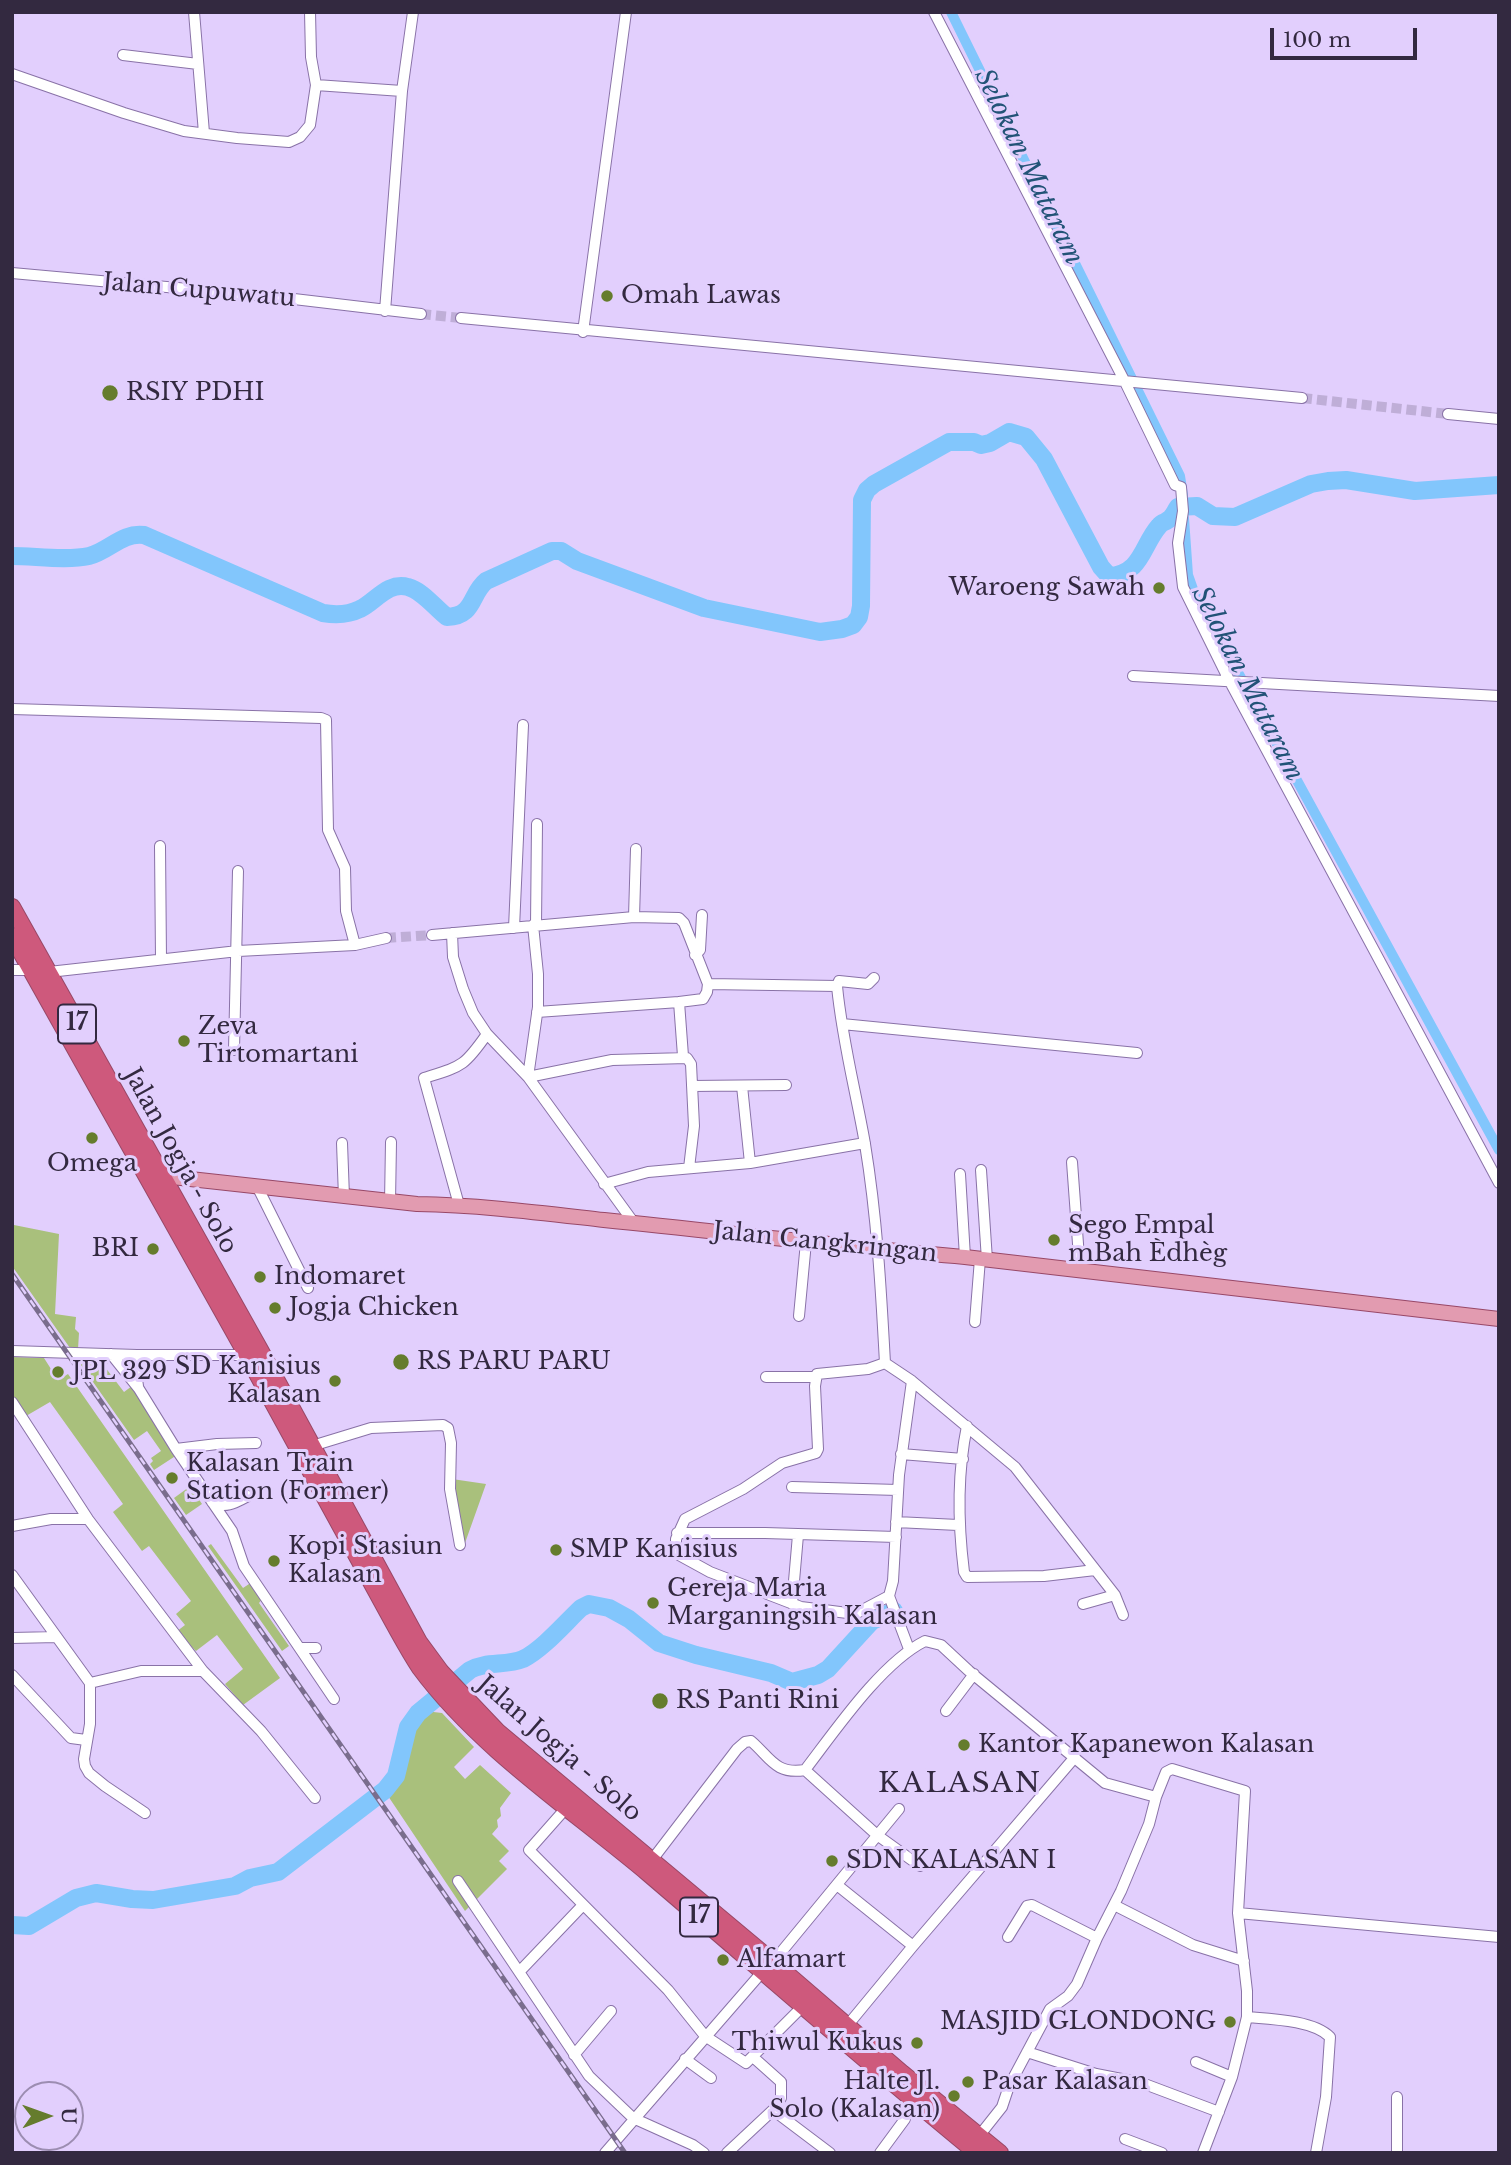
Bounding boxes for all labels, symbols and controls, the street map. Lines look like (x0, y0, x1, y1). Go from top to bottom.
scale bar (1273, 14, 1420, 58)
text: 100 m (1283, 27, 1351, 53)
water label: Selokan Mataram (967, 64, 1089, 270)
street label: Jalan Cupuwatu (102, 268, 296, 314)
place label: Omah Lawas (621, 282, 781, 310)
marker: Omah Lawas (599, 288, 615, 304)
place label: RSIY PDHI (126, 379, 264, 407)
marker: RSIY PDHI (100, 383, 120, 403)
place label: Waroeng Sawah (949, 574, 1145, 602)
marker: Waroeng Sawah (1151, 580, 1167, 596)
water label: Selokan Mataram (1184, 581, 1310, 787)
road number: 17 (58, 1004, 96, 1044)
place label: Zeva Tirtomartani (198, 1013, 359, 1069)
marker: Zeva Tirtomartani (176, 1033, 192, 1049)
street label: Jalan Jogja - Solo (117, 1063, 243, 1259)
marker: Omega (84, 1130, 100, 1146)
place label: Omega (47, 1150, 137, 1178)
place label: Sego Empal mBah Èdhèg (1068, 1212, 1227, 1268)
street label: Jalan Cangkringan (712, 1217, 938, 1269)
marker: Sego Empal mBah Èdhèg (1046, 1232, 1062, 1248)
place label: BRI (92, 1235, 139, 1263)
marker: BRI (145, 1241, 161, 1257)
place label: Indomaret (274, 1263, 405, 1291)
marker: Indomaret (252, 1269, 268, 1285)
place label: Jogja Chicken (289, 1294, 459, 1322)
marker: Jogja Chicken (267, 1300, 283, 1316)
place label: RS PARU PARU (417, 1348, 611, 1376)
marker: RS PARU PARU (391, 1352, 411, 1372)
place label: SD Kanisius Kalasan (175, 1353, 321, 1409)
place label: JPL 329 (72, 1358, 167, 1386)
marker: JPL 329 (50, 1364, 66, 1380)
marker: SD Kanisius Kalasan (327, 1373, 343, 1389)
place label: Kalasan Train Station (Former) (186, 1450, 389, 1506)
marker: Kalasan Train Station (Former) (164, 1470, 180, 1486)
place label: Kopi Stasiun Kalasan (288, 1533, 442, 1589)
place label: SMP Kanisius (570, 1536, 738, 1564)
marker: SMP Kanisius (548, 1542, 564, 1558)
marker: Kopi Stasiun Kalasan (266, 1553, 282, 1569)
place label: Gereja Maria Marganingsih Kalasan (667, 1575, 938, 1631)
marker: Gereja Maria Marganingsih Kalasan (645, 1595, 661, 1611)
street label: Jalan Jogja - Solo (471, 1670, 647, 1828)
place label: RS Panti Rini (676, 1687, 839, 1715)
marker: RS Panti Rini (650, 1691, 670, 1711)
place label: Kantor Kapanewon Kalasan (978, 1731, 1314, 1759)
marker: Kantor Kapanewon Kalasan (956, 1737, 972, 1753)
district label: KALASAN (879, 1767, 1041, 1801)
place label: SDN KALASAN I (846, 1847, 1056, 1875)
marker: SDN KALASAN I (824, 1853, 840, 1869)
road number: 17 (680, 1898, 718, 1936)
place label: Alfamart (737, 1946, 846, 1974)
marker: Alfamart (715, 1952, 731, 1968)
place label: MASJID GLONDONG (940, 2008, 1216, 2036)
marker: MASJID GLONDONG (1222, 2014, 1238, 2030)
place label: Thiwul Kukus (732, 2029, 903, 2057)
marker: Thiwul Kukus (909, 2035, 925, 2051)
place label: Halte Jl. Solo (Kalasan) (769, 2068, 940, 2124)
place label: Pasar Kalasan (982, 2068, 1148, 2096)
marker: Pasar Kalasan (960, 2074, 976, 2090)
north arrow (14, 2081, 84, 2151)
marker: Halte Jl. Solo (Kalasan) (946, 2088, 962, 2104)
text: U (57, 2107, 80, 2124)

